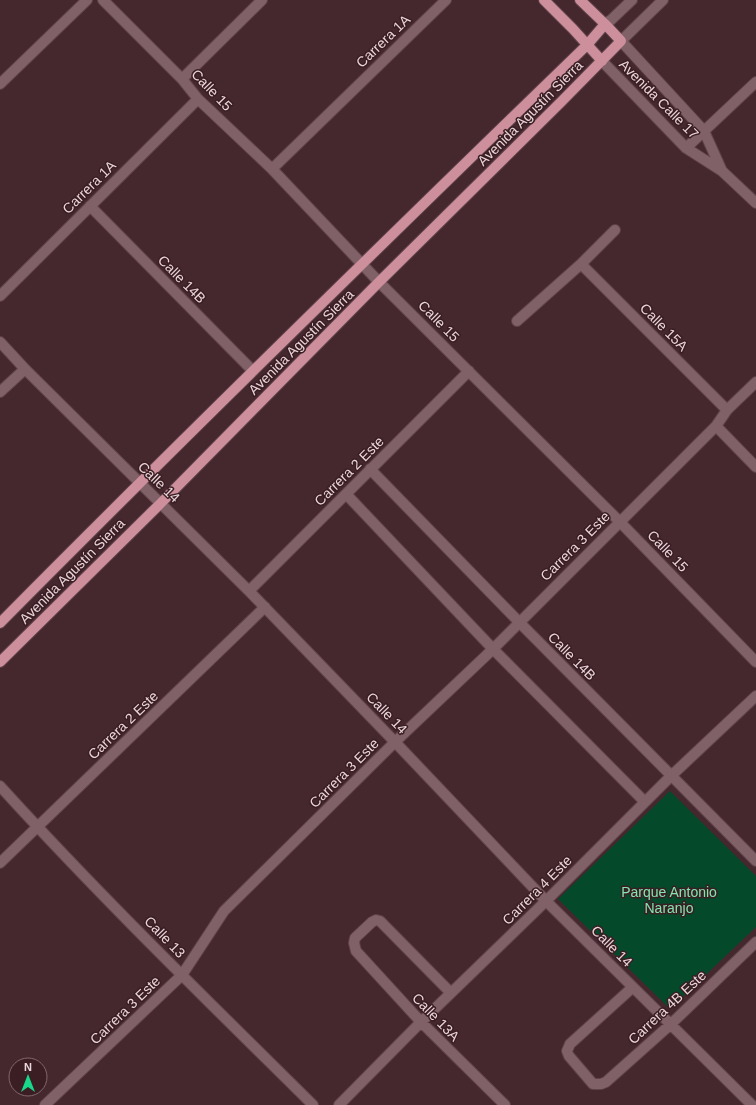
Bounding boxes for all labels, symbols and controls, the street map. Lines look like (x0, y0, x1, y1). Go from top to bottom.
street label: Carrera 1A (353, 11, 414, 71)
street label: Avenida Calle 17 (616, 56, 702, 142)
street label: Avenida Agustín Sierra (474, 57, 586, 169)
street label: Calle 15 (188, 66, 236, 114)
street label: Carrera 1A (59, 157, 119, 217)
street label: Calle 14B (155, 252, 209, 306)
street label: Avenida Agustín Sierra (245, 286, 357, 398)
street label: Calle 15 (415, 297, 463, 345)
street label: Calle 15A (637, 300, 692, 355)
street label: Carrera 2 Este (311, 433, 387, 509)
street label: Calle 14 (135, 458, 183, 506)
street label: Carrera 3 Este (537, 508, 613, 584)
street label: Avenida Agustín Sierra (16, 515, 128, 627)
street label: Calle 15 (644, 527, 692, 575)
street label: Calle 14B (545, 629, 599, 683)
street label: Carrera 2 Este (85, 687, 161, 762)
street label: Calle 14 (363, 689, 411, 737)
street label: Carrera 3 Este (306, 735, 382, 811)
street label: Carrera 4 Este (499, 852, 575, 928)
park label: Parque Antonio Naranjo (621, 884, 717, 916)
street label: Calle 13 (141, 913, 189, 961)
street label: Calle 14 (588, 922, 636, 970)
street label: Carrera 4B Este (625, 967, 709, 1047)
street label: Carrera 3 Este (87, 972, 163, 1047)
street label: Calle 13A (409, 990, 463, 1045)
north arrow (8, 1057, 48, 1097)
text: N (24, 1061, 32, 1073)

